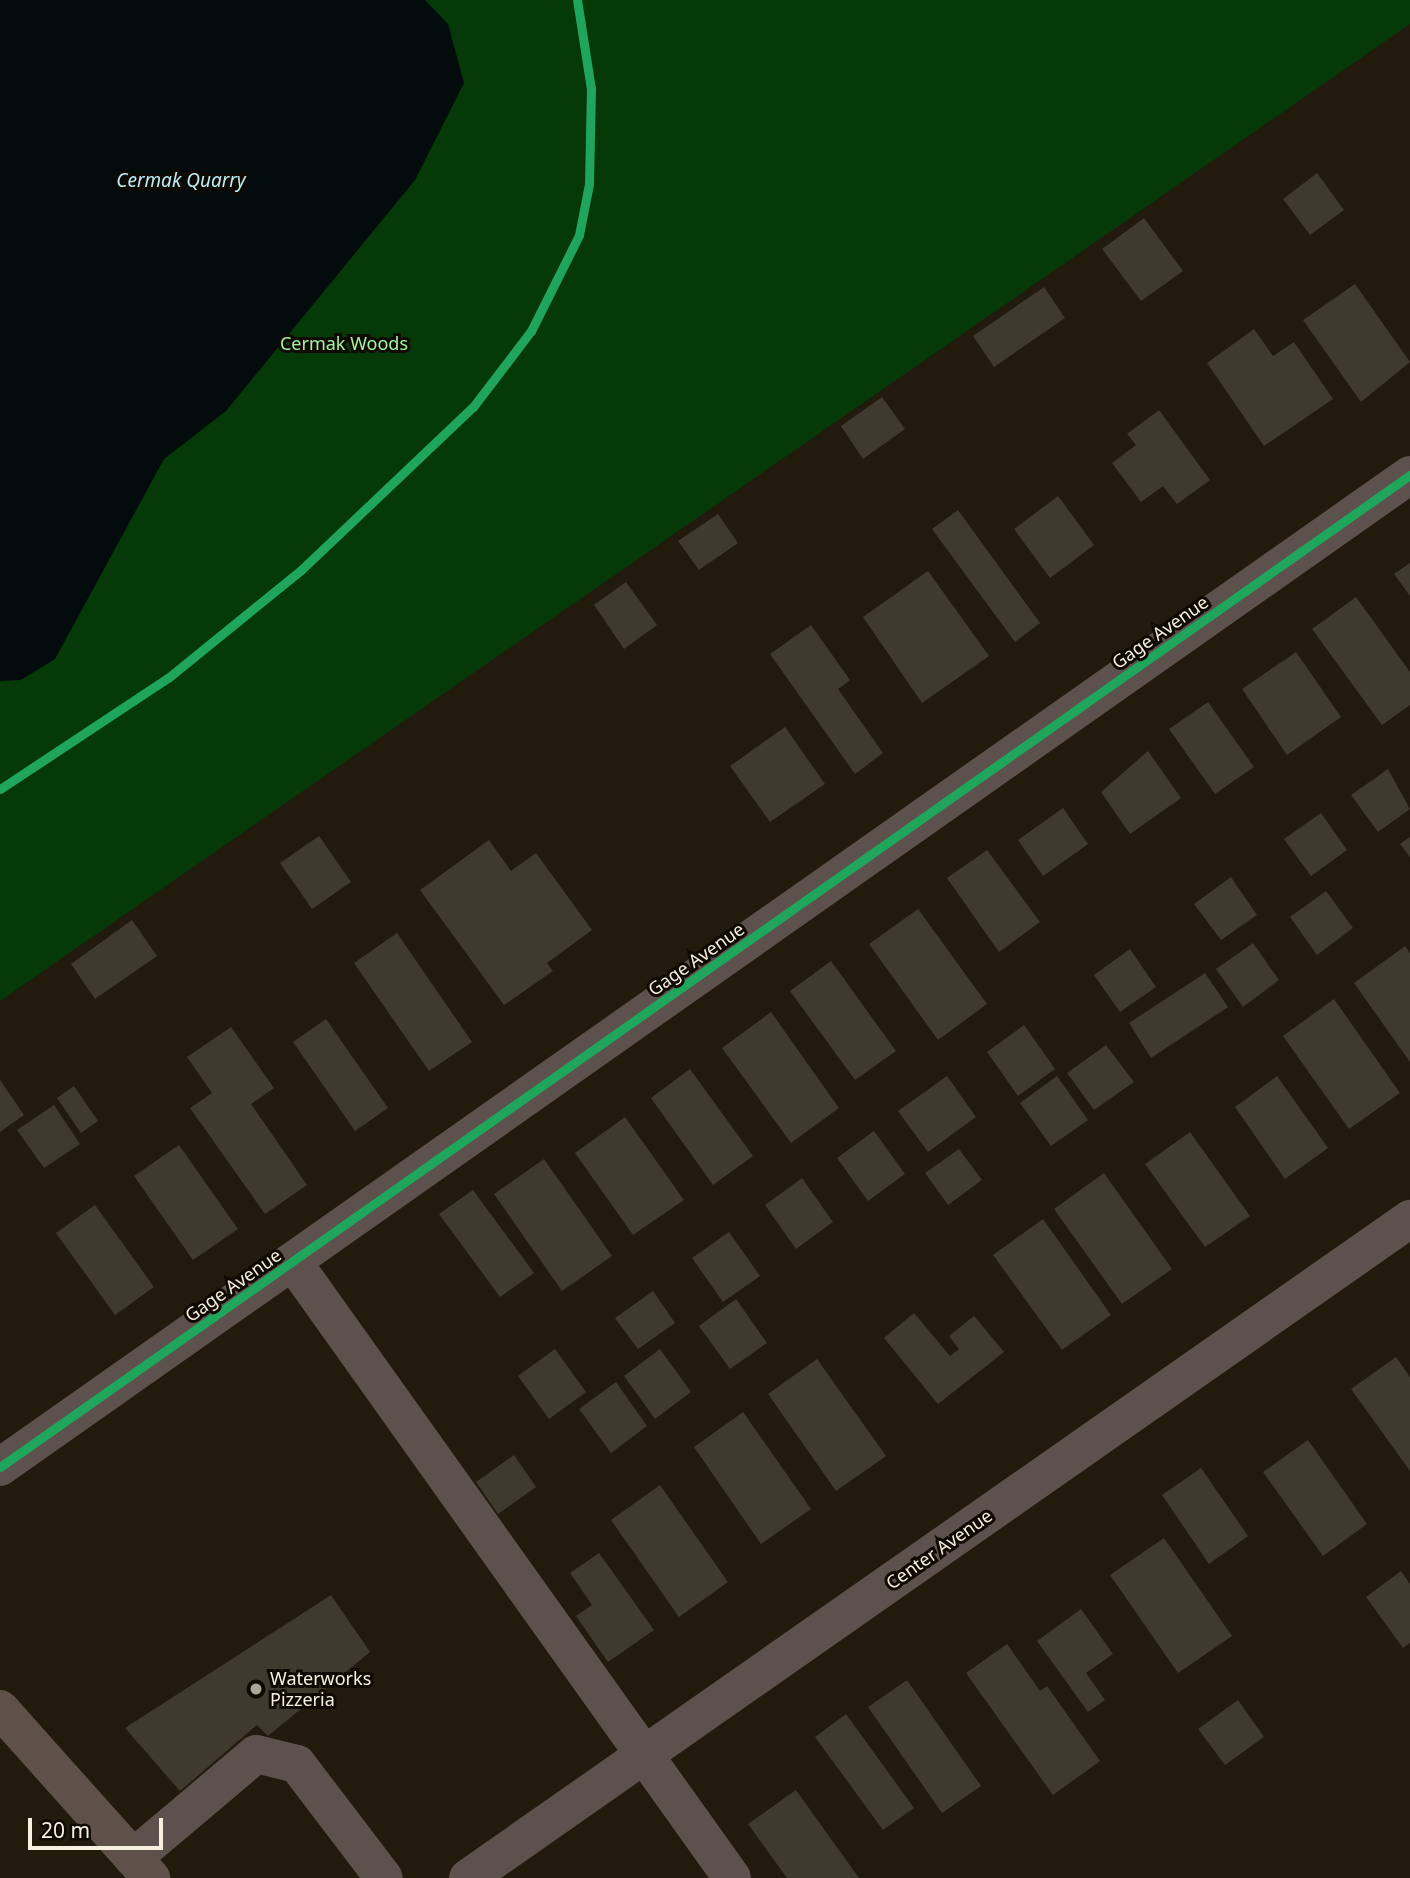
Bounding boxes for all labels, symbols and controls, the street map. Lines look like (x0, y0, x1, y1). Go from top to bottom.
water label: Cermak Quarry (116, 170, 246, 192)
park label: Cermak Woods (280, 332, 408, 354)
street label: Gage Avenue (1108, 591, 1212, 673)
street label: Gage Avenue (644, 918, 748, 1000)
street label: Gage Avenue (181, 1244, 285, 1326)
street label: Center Avenue (882, 1504, 996, 1594)
place label: Waterworks Pizzeria (270, 1668, 371, 1710)
marker: Waterworks Pizzeria (248, 1681, 264, 1697)
scale bar (32, 1804, 166, 1848)
text: 20 m (41, 1816, 90, 1844)

